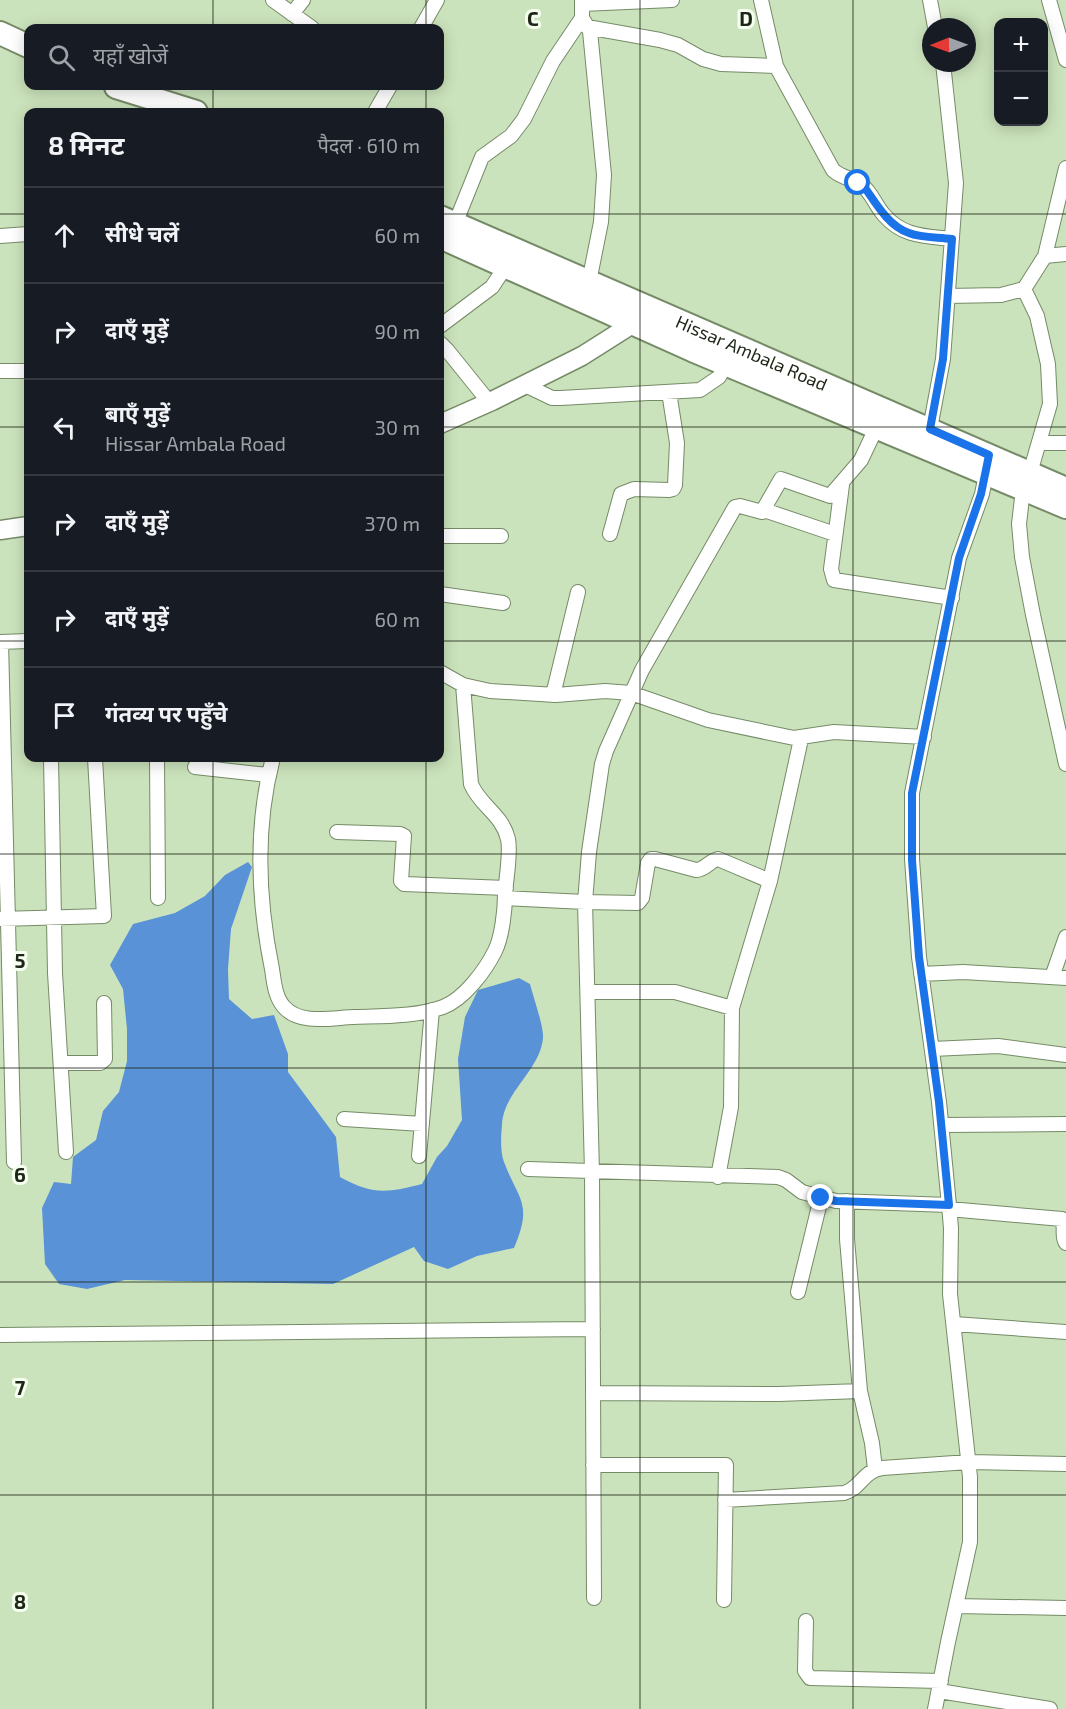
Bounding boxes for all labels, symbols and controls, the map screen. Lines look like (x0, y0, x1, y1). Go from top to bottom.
text: C (527, 6, 539, 30)
text: D (739, 6, 753, 30)
north arrow (922, 18, 976, 72)
map controls (994, 18, 1048, 126)
button: + (994, 18, 1048, 72)
search box (24, 24, 444, 90)
icon: search (45, 41, 78, 74)
text: यहाँ खोजें (93, 42, 168, 68)
button: − (994, 72, 1048, 126)
text: 8 मिनट (48, 129, 124, 160)
text: पैदल · 610 m (317, 133, 420, 157)
route start (844, 169, 870, 195)
icon: ahead (48, 219, 81, 252)
text: सीधे चलें (105, 220, 179, 246)
text: 60 m (375, 223, 420, 247)
street label: Hissar Ambala Road (673, 310, 831, 395)
icon: right (48, 315, 81, 348)
text: दाएँ मुड़ें (105, 316, 169, 342)
text: 90 m (375, 319, 420, 343)
text: बाएँ मुड़ें (105, 400, 170, 426)
icon: left (48, 411, 81, 444)
text: 30 m (375, 415, 420, 439)
text: Hissar Ambala Road (105, 431, 286, 455)
icon: right (48, 507, 81, 540)
text: दाएँ मुड़ें (105, 508, 169, 534)
text: 370 m (365, 511, 420, 535)
icon: right (48, 603, 81, 636)
text: दाएँ मुड़ें (105, 604, 169, 630)
text: 60 m (375, 607, 420, 631)
icon: arrive (48, 699, 81, 732)
text: गंतव्य पर पहुँचे (105, 700, 228, 726)
text: 5 (14, 948, 26, 972)
text: 6 (14, 1162, 26, 1186)
route end (807, 1184, 833, 1210)
text: 7 (15, 1375, 26, 1399)
text: 8 (14, 1589, 26, 1613)

